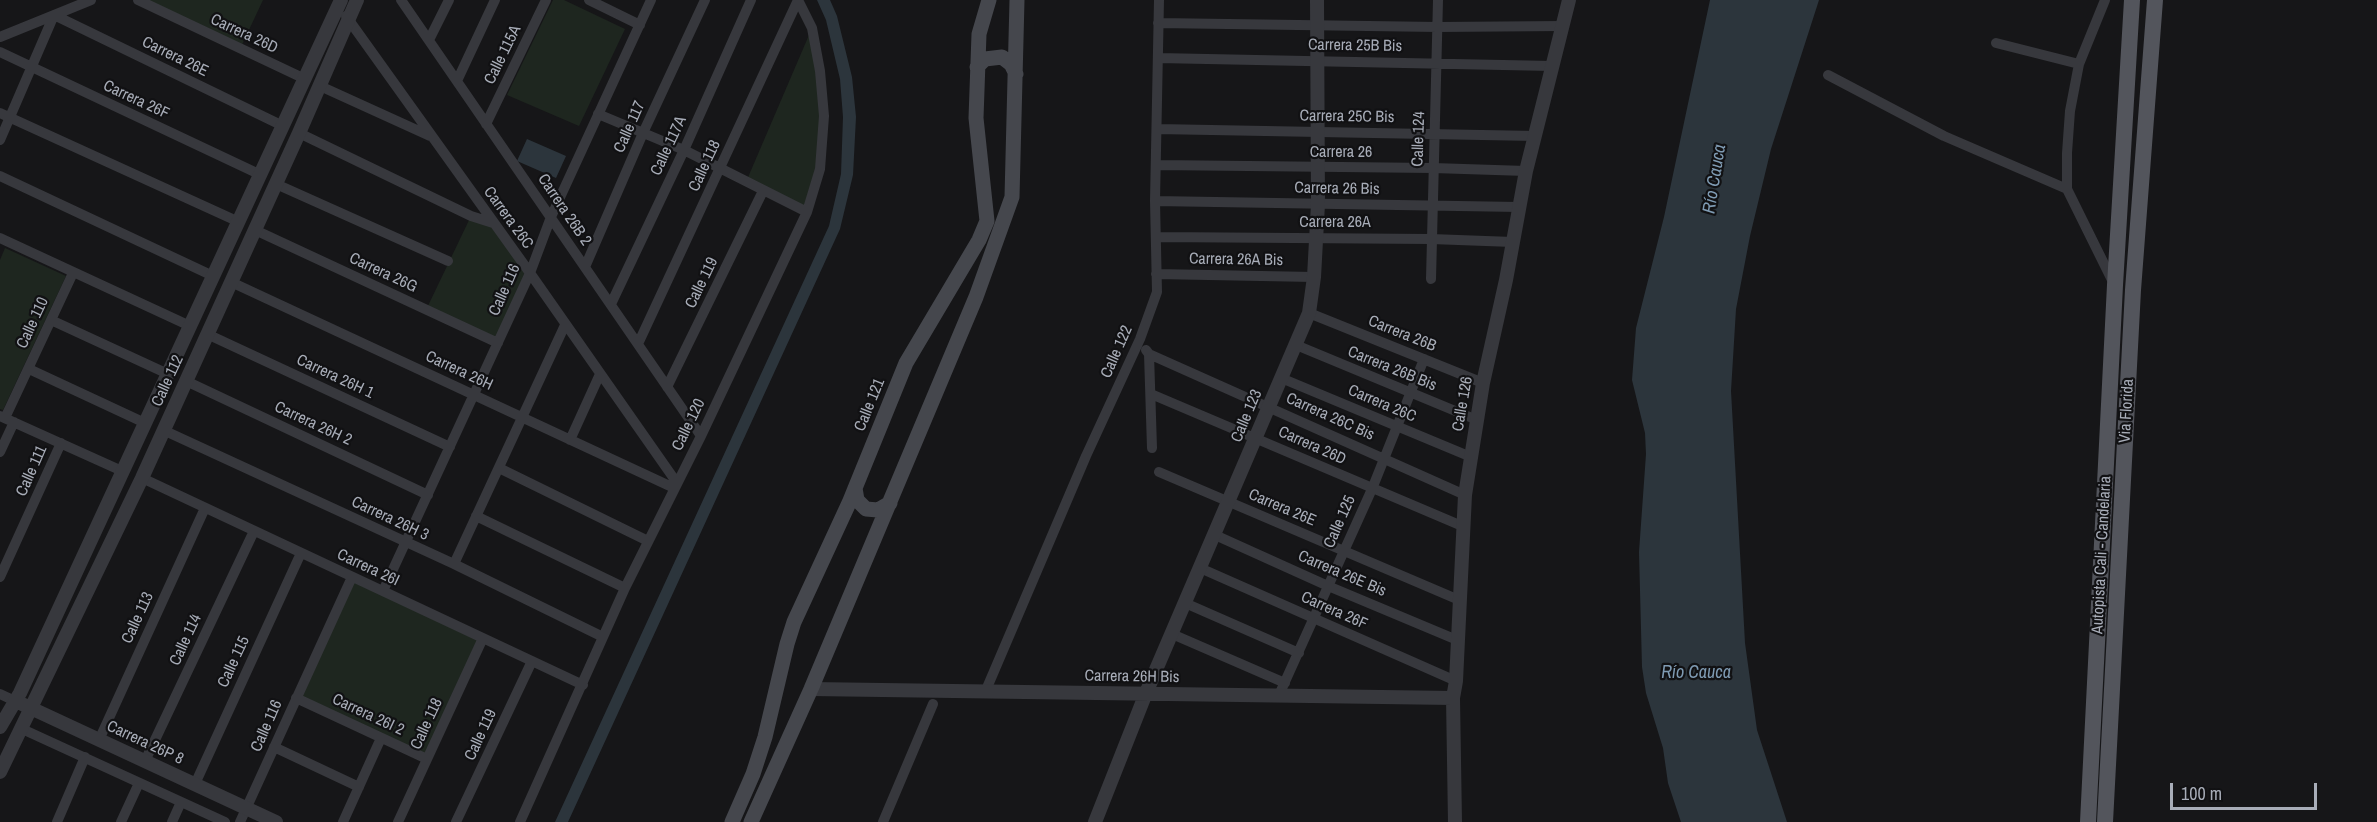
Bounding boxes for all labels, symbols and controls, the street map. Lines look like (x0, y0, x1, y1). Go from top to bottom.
street label: Carrera 26D (207, 10, 281, 58)
street label: Calle 115A (481, 22, 525, 88)
street label: Carrera 26E (139, 33, 211, 81)
street label: Carrera 25B Bis (1308, 36, 1402, 56)
street label: Carrera 26F (100, 76, 172, 124)
street label: Calle 117 (610, 98, 650, 156)
street label: Carrera 25C Bis (1299, 107, 1395, 127)
street label: Calle 124 (1408, 111, 1430, 167)
street label: Calle 117A (647, 113, 691, 179)
street label: Calle 118 (685, 137, 725, 195)
street label: Carrera 26 (1310, 143, 1372, 163)
water label: Río Cauca (1699, 143, 1731, 215)
street label: Carrera 26B 2 (533, 170, 595, 250)
street label: Carrera 26 Bis (1294, 179, 1380, 199)
street label: Carrera 26C (479, 183, 537, 253)
street label: Carrera 26A (1299, 213, 1371, 233)
street label: Carrera 26G (346, 249, 420, 297)
street label: Carrera 26A Bis (1189, 250, 1283, 270)
street label: Calle 119 (681, 254, 723, 312)
street label: Calle 116 (485, 261, 525, 319)
street label: Calle 110 (13, 294, 53, 352)
street label: Carrera 26B (1365, 312, 1439, 356)
street label: Calle 122 (1097, 323, 1137, 381)
street label: Carrera 26B Bis (1345, 342, 1439, 396)
street label: Carrera 26H (422, 347, 496, 395)
street label: Carrera 26H 1 (293, 351, 377, 403)
street label: Calle 112 (148, 352, 188, 410)
street label: Calle 126 (1449, 375, 1477, 433)
street label: Calle 121 (851, 376, 889, 434)
street label: Via Florida (2116, 379, 2138, 443)
street label: Carrera 26C (1345, 381, 1419, 427)
street label: Calle 123 (1227, 387, 1267, 445)
street label: Carrera 26C Bis (1283, 389, 1377, 445)
street label: Calle 120 (668, 396, 710, 454)
street label: Carrera 26H 2 (271, 398, 355, 450)
street label: Carrera 26D (1275, 423, 1349, 469)
street label: Calle 111 (12, 443, 52, 499)
street label: Autopista Cali - Candelaria (2088, 475, 2116, 635)
street label: Carrera 26E (1245, 485, 1319, 531)
street label: Carrera 26H 3 (348, 493, 432, 545)
street label: Calle 125 (1320, 493, 1360, 551)
street label: Carrera 26I (334, 545, 402, 591)
street label: Carrera 26E Bis (1295, 547, 1389, 601)
street label: Carrera 26F (1298, 588, 1370, 634)
street label: Calle 113 (118, 589, 158, 647)
street label: Calle 114 (166, 611, 206, 669)
street label: Calle 115 (214, 633, 254, 691)
water label: Río Cauca (1661, 662, 1731, 684)
street label: Carrera 26H Bis (1084, 667, 1180, 687)
street label: Carrera 26I 2 (329, 690, 407, 740)
street label: Calle 118 (407, 695, 447, 753)
street label: Calle 116 (247, 697, 287, 755)
street label: Calle 119 (461, 706, 501, 764)
street label: Carrera 26P 8 (104, 717, 186, 769)
scale bar (2173, 771, 2320, 809)
text: 100 m (2181, 781, 2222, 806)

